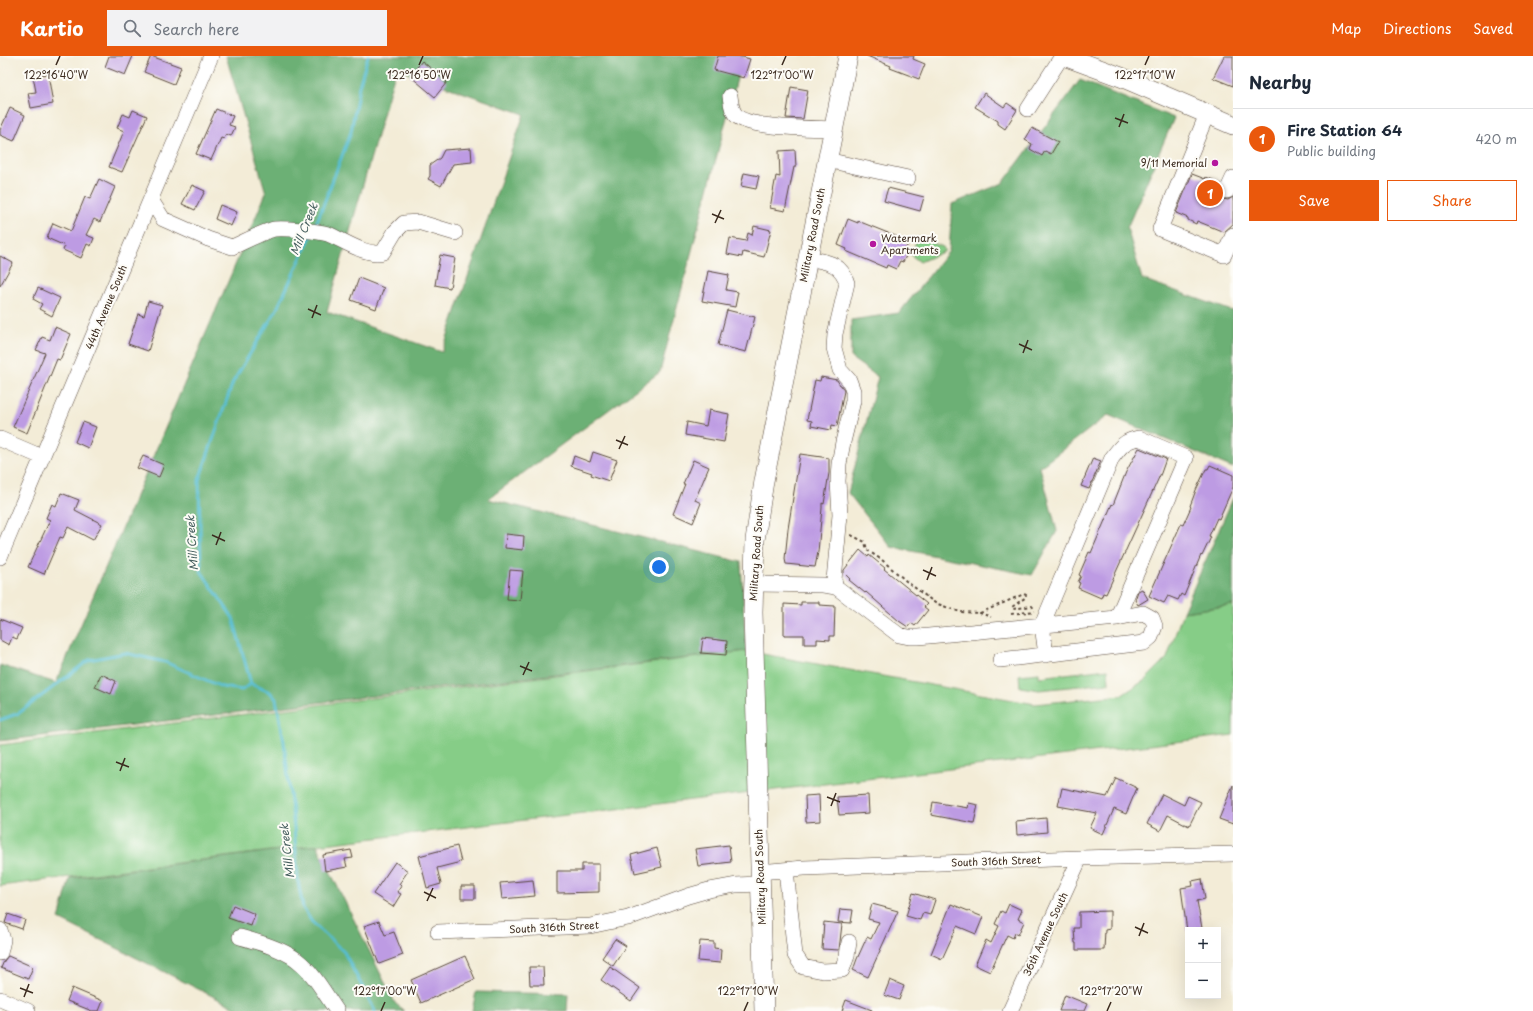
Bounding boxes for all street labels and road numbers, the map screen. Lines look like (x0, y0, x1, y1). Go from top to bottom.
street label: Military Road South (795, 186, 829, 284)
street label: 44th Avenue South (81, 262, 130, 351)
street label: Military Road South (745, 504, 767, 601)
street label: Military Road South (750, 829, 770, 925)
street label: South 316th Street (951, 851, 1041, 870)
street label: 36th Avenue South (1018, 889, 1071, 978)
street label: South 316th Street (509, 917, 599, 936)

